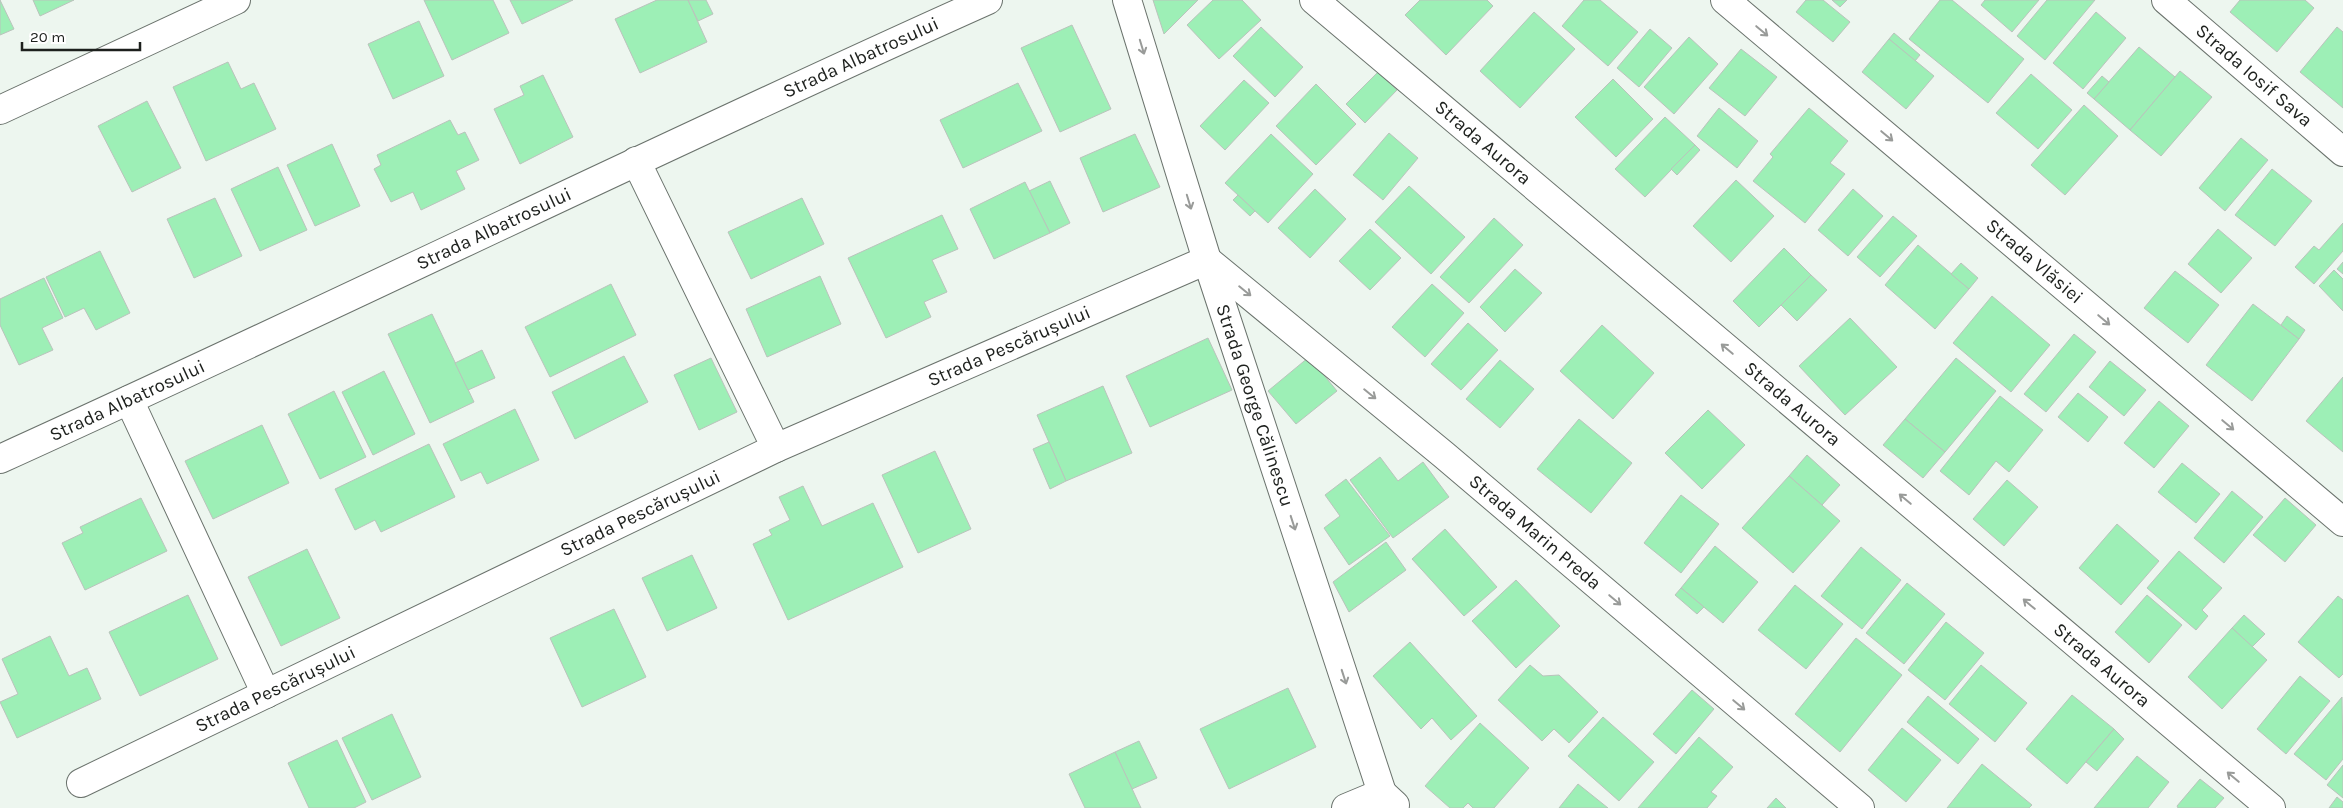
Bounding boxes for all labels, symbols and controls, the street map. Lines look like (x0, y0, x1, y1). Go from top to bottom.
street label: Strada Albatrosului (780, 13, 942, 103)
street label: Strada Iosif Sava (2191, 19, 2317, 132)
scale bar (22, 20, 140, 52)
one-way arrow (1756, 26, 1769, 37)
text: 20 m (30, 28, 65, 46)
one-way arrow (1137, 38, 1147, 54)
street label: Strada Aurora (1430, 96, 1536, 189)
one-way arrow (1880, 131, 1893, 142)
street label: Strada Albatrosului (413, 183, 575, 275)
one-way arrow (1185, 194, 1195, 210)
street label: Strada Vlăsiei (1982, 214, 2087, 308)
one-way arrow (1238, 286, 1251, 297)
street label: Strada Pescărușului (925, 301, 1094, 391)
street label: Strada George Călinescu (1211, 301, 1298, 509)
one-way arrow (2098, 315, 2111, 326)
one-way arrow (1721, 343, 1734, 355)
street label: Strada Albatrosului (46, 355, 208, 446)
street label: Strada Aurora (1740, 357, 1845, 451)
one-way arrow (1363, 389, 1376, 400)
one-way arrow (2222, 419, 2235, 431)
street label: Strada Pescărușului (557, 465, 724, 561)
street label: Strada Marin Preda (1465, 470, 1605, 594)
one-way arrow (1899, 494, 1912, 505)
one-way arrow (1289, 515, 1298, 530)
one-way arrow (1608, 594, 1621, 605)
one-way arrow (2023, 599, 2036, 610)
street label: Strada Aurora (2049, 618, 2154, 712)
street label: Strada Pescărușului (192, 641, 359, 737)
one-way arrow (1340, 669, 1349, 685)
one-way arrow (1732, 700, 1745, 711)
one-way arrow (2227, 771, 2240, 782)

